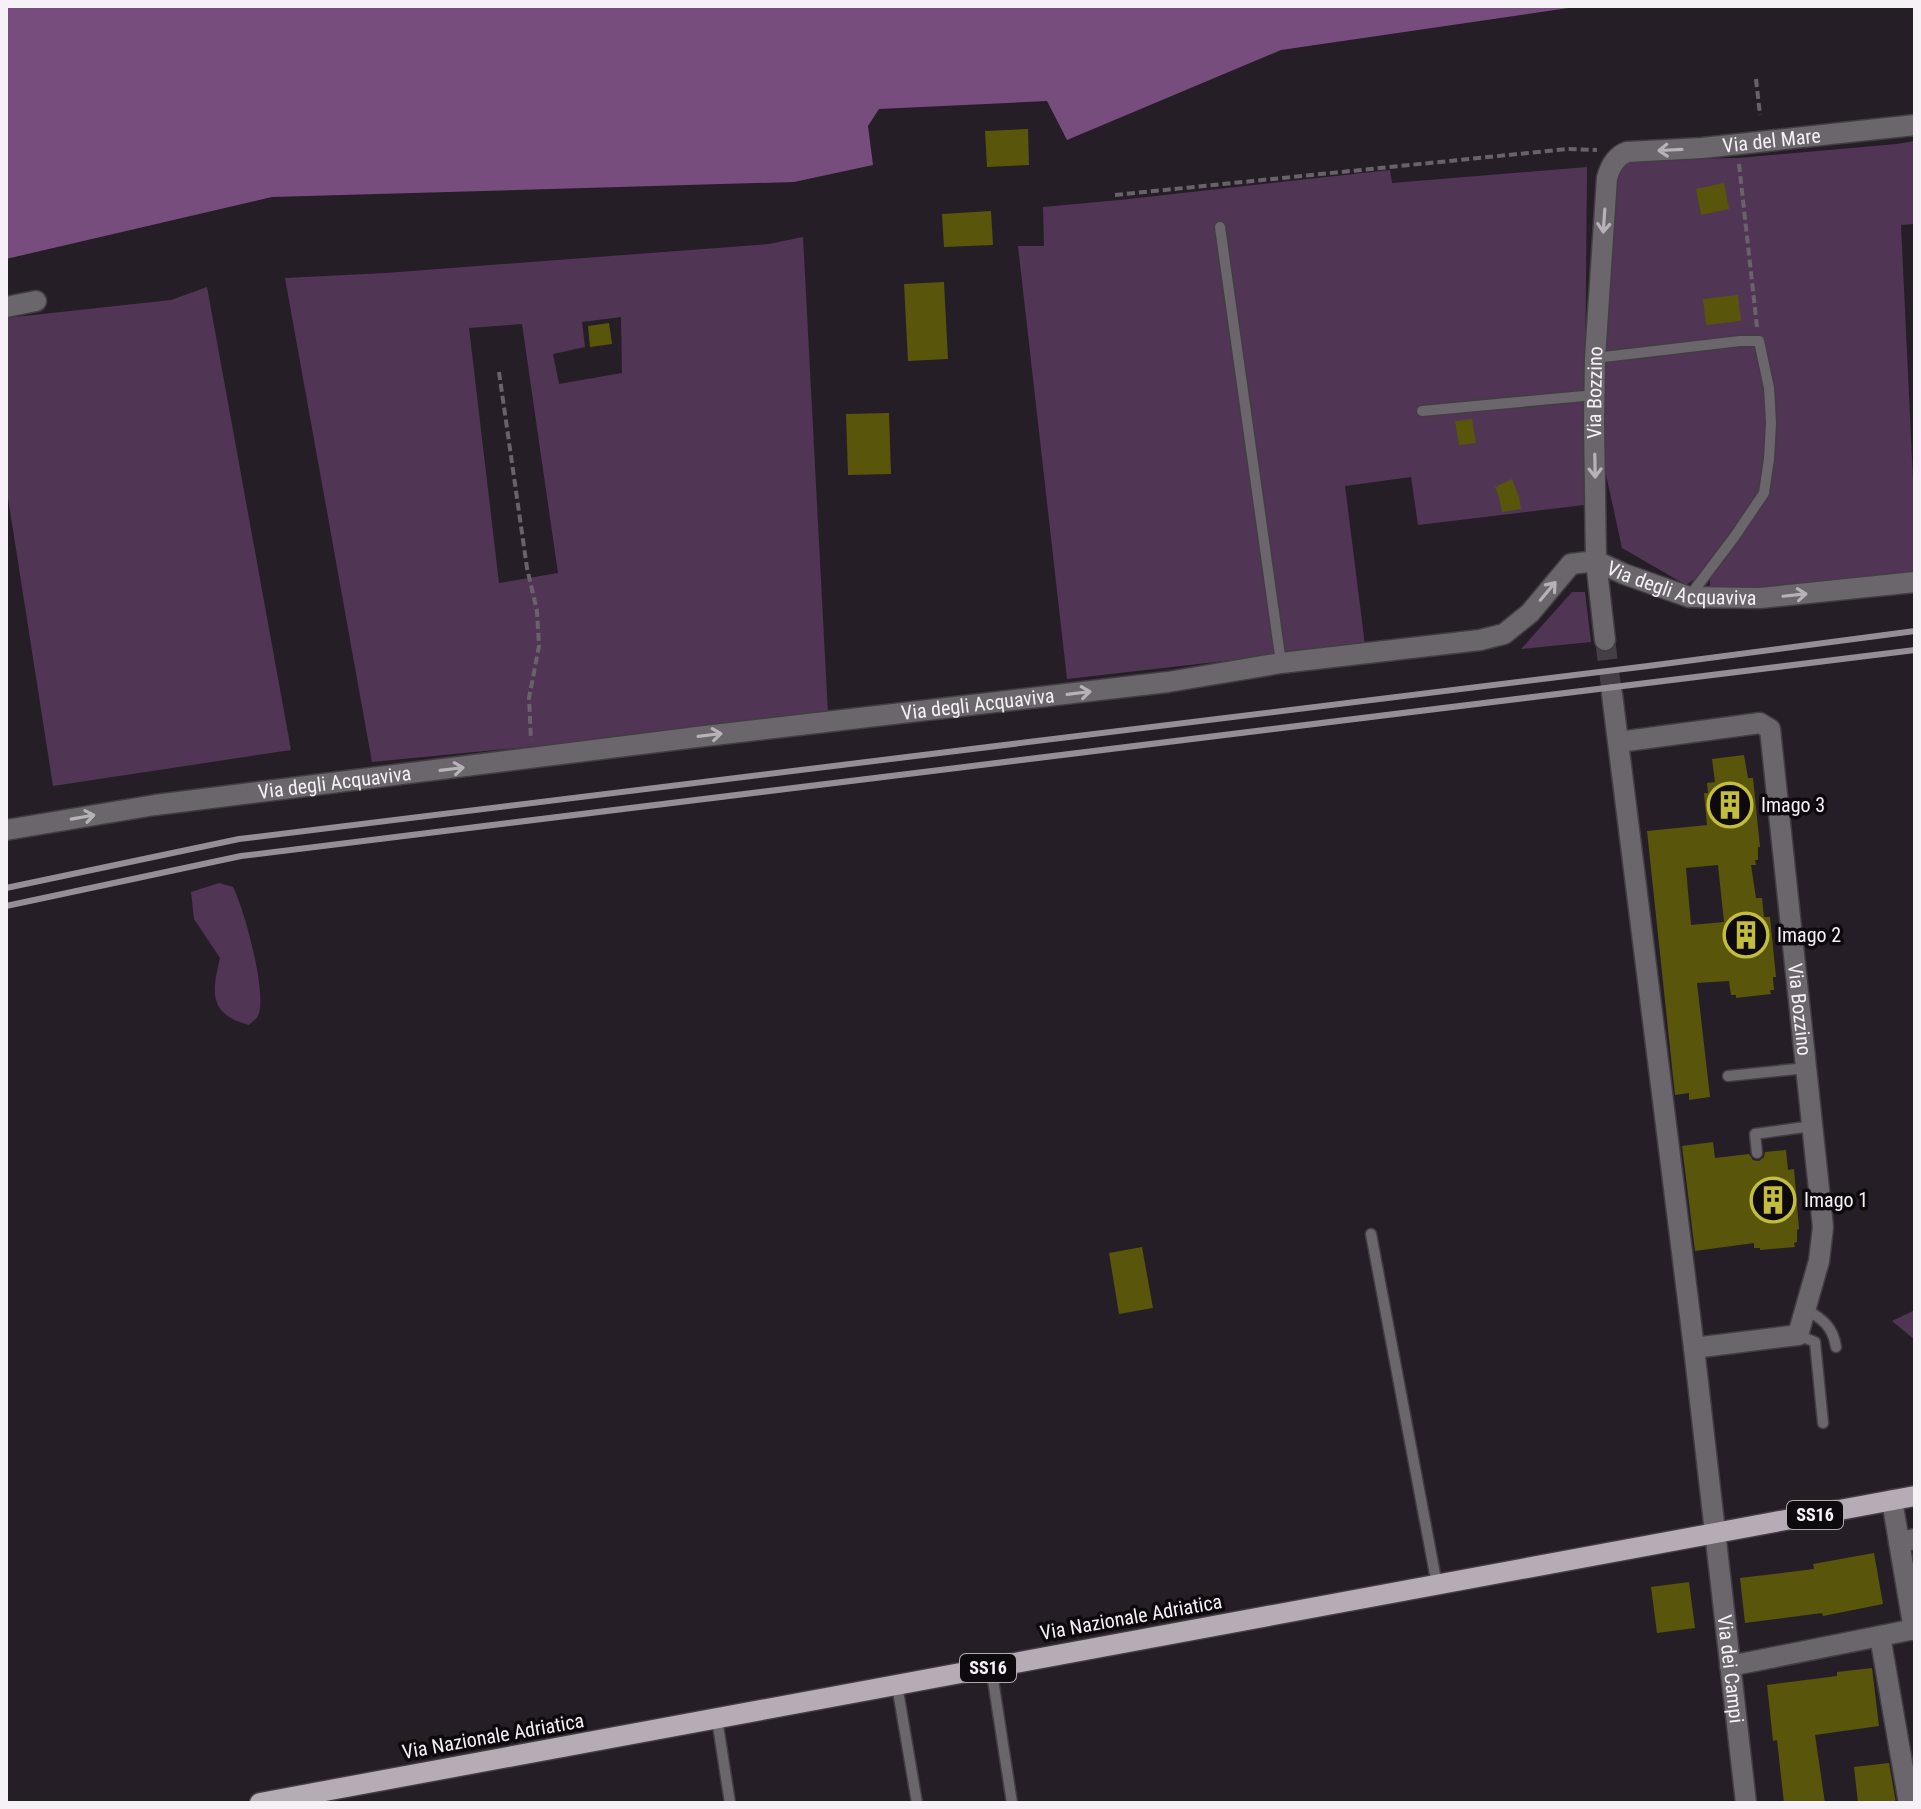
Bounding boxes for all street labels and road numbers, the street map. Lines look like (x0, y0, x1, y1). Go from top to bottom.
street label: Via del Mare (1721, 123, 1822, 158)
street label: Via Bozzino (1582, 345, 1608, 439)
street label: Via degli Acquaviva (1603, 556, 1757, 610)
street label: Via degli Acquaviva (900, 683, 1056, 725)
street label: Via degli Acquaviva (257, 761, 412, 804)
street label: Via Bozzino (1783, 962, 1817, 1057)
road number: SS16 (1787, 1501, 1843, 1529)
street label: Via Nazionale Adriatica (1038, 1589, 1224, 1645)
street label: Via dei Campi (1713, 1613, 1749, 1724)
road number: SS16 (960, 1654, 1016, 1682)
street label: Via Nazionale Adriatica (400, 1708, 586, 1764)

